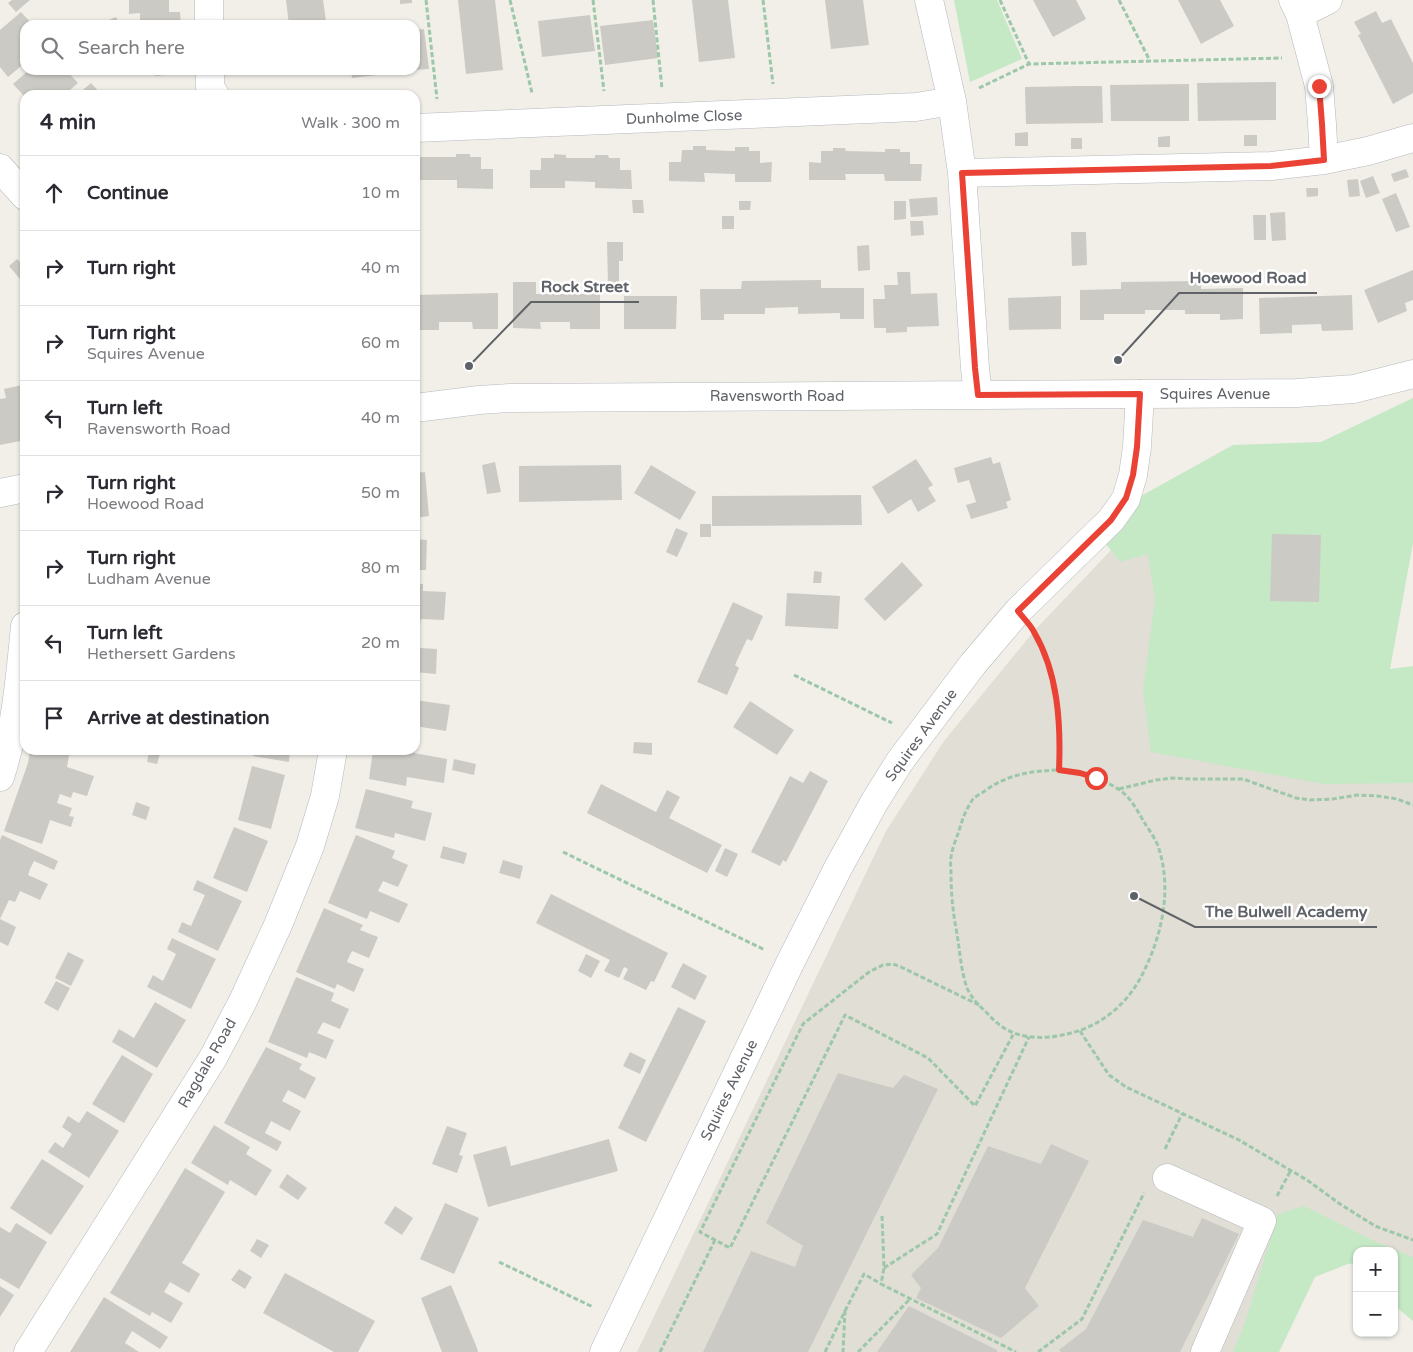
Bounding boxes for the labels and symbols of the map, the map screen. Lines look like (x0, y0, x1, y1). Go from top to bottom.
route end (1308, 75, 1331, 98)
street label: Dunholme Close (625, 106, 743, 128)
callout: Hoewood Road (1179, 262, 1317, 293)
text: Hoewood Road (1189, 268, 1307, 288)
callout: Rock Street (531, 271, 639, 302)
text: Rock Street (541, 277, 630, 297)
street label: Squires Avenue (1160, 385, 1270, 403)
street label: Ravensworth Road (710, 387, 844, 405)
street label: Squires Avenue (881, 685, 961, 785)
route start (1085, 767, 1108, 790)
callout: The Bulwell Academy (1195, 896, 1377, 927)
text: The Bulwell Academy (1204, 902, 1368, 922)
street label: Ragdale Road (174, 1015, 240, 1111)
street label: Squires Avenue (697, 1036, 761, 1144)

